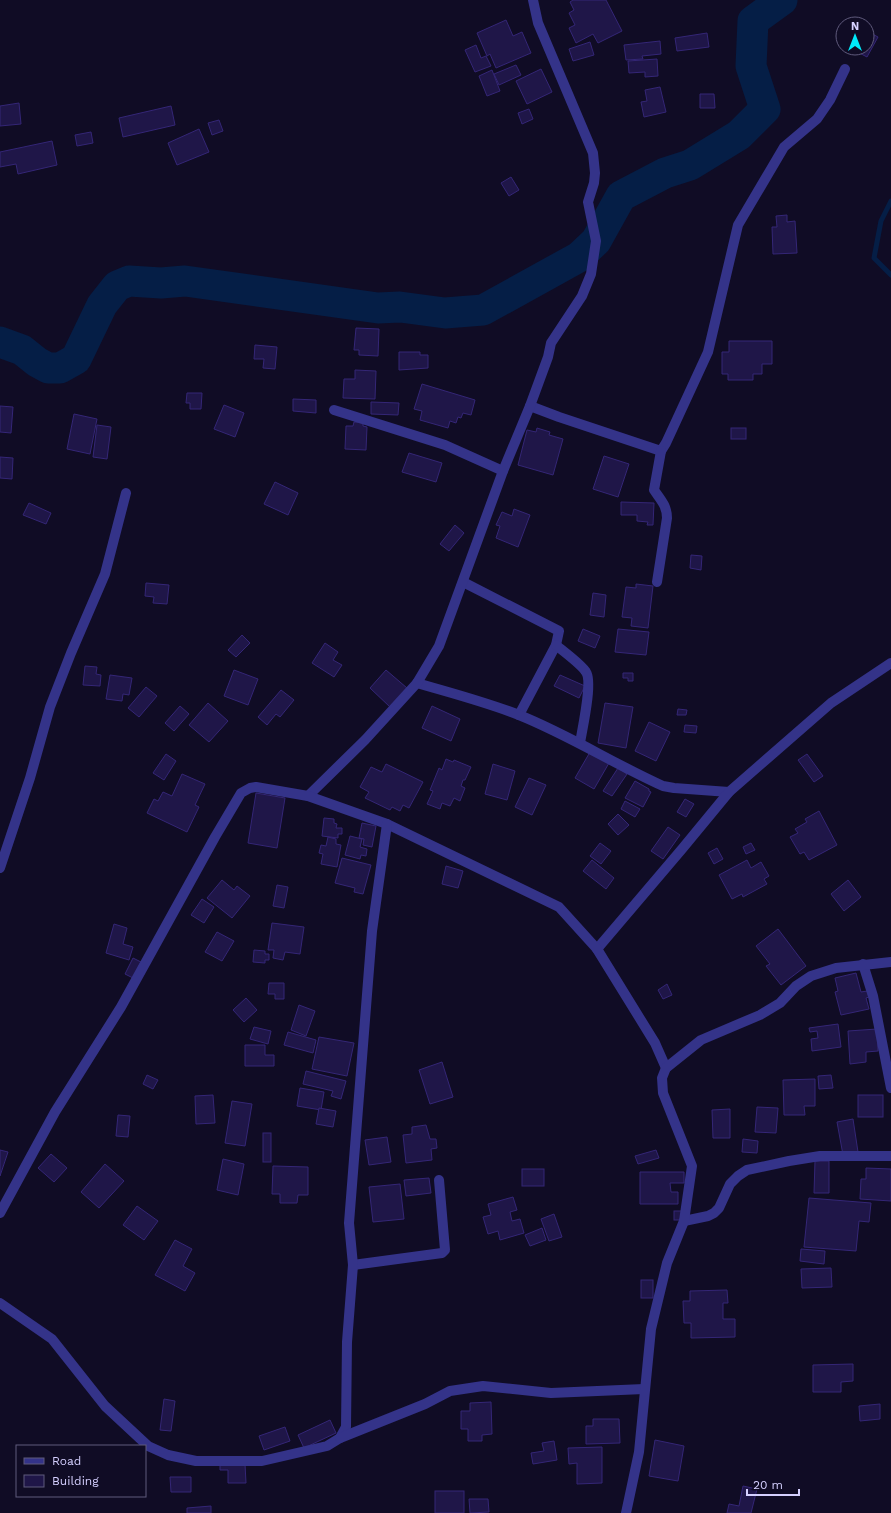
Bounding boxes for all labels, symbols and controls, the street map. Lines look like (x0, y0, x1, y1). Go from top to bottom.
north arrow (835, 16, 875, 56)
text: N (851, 20, 859, 33)
legend (16, 1445, 146, 1497)
text: Road (52, 1454, 81, 1468)
scale bar (747, 1471, 799, 1497)
text: Building (52, 1474, 99, 1488)
text: 20 m (753, 1478, 783, 1492)

